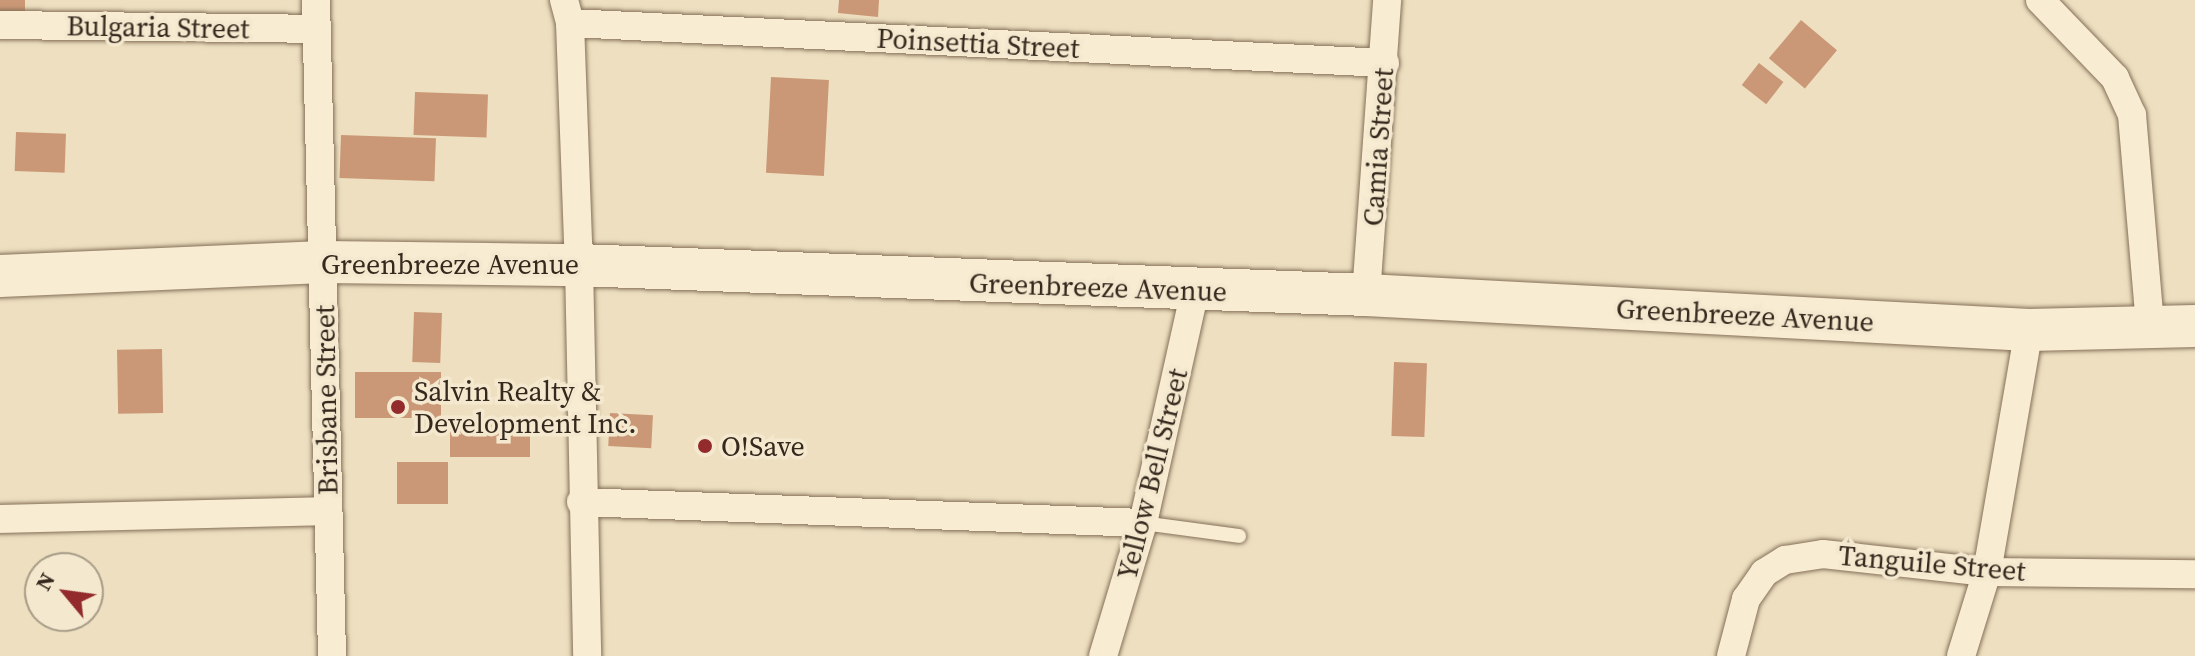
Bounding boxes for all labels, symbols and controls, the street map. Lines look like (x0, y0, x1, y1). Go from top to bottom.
street label: Bulgaria Street (66, 9, 250, 45)
street label: Poinsettia Street (876, 21, 1080, 65)
street label: Camia Street (1356, 67, 1400, 227)
street label: Greenbreeze Avenue (321, 247, 579, 281)
street label: Greenbreeze Avenue (969, 266, 1227, 308)
street label: Greenbreeze Avenue (1615, 291, 1875, 339)
street label: Brisbane Street (308, 305, 344, 495)
street label: Yellow Bell Street (1110, 365, 1194, 583)
place label: Salvin Realty & Development Inc. (414, 374, 637, 440)
marker: Salvin Realty & Development Inc. (389, 398, 407, 416)
place label: O!Save (721, 429, 805, 463)
marker: O!Save (696, 437, 714, 455)
street label: Tanguile Street (1837, 538, 2027, 588)
north arrow (24, 552, 104, 632)
text: N (28, 567, 62, 596)

